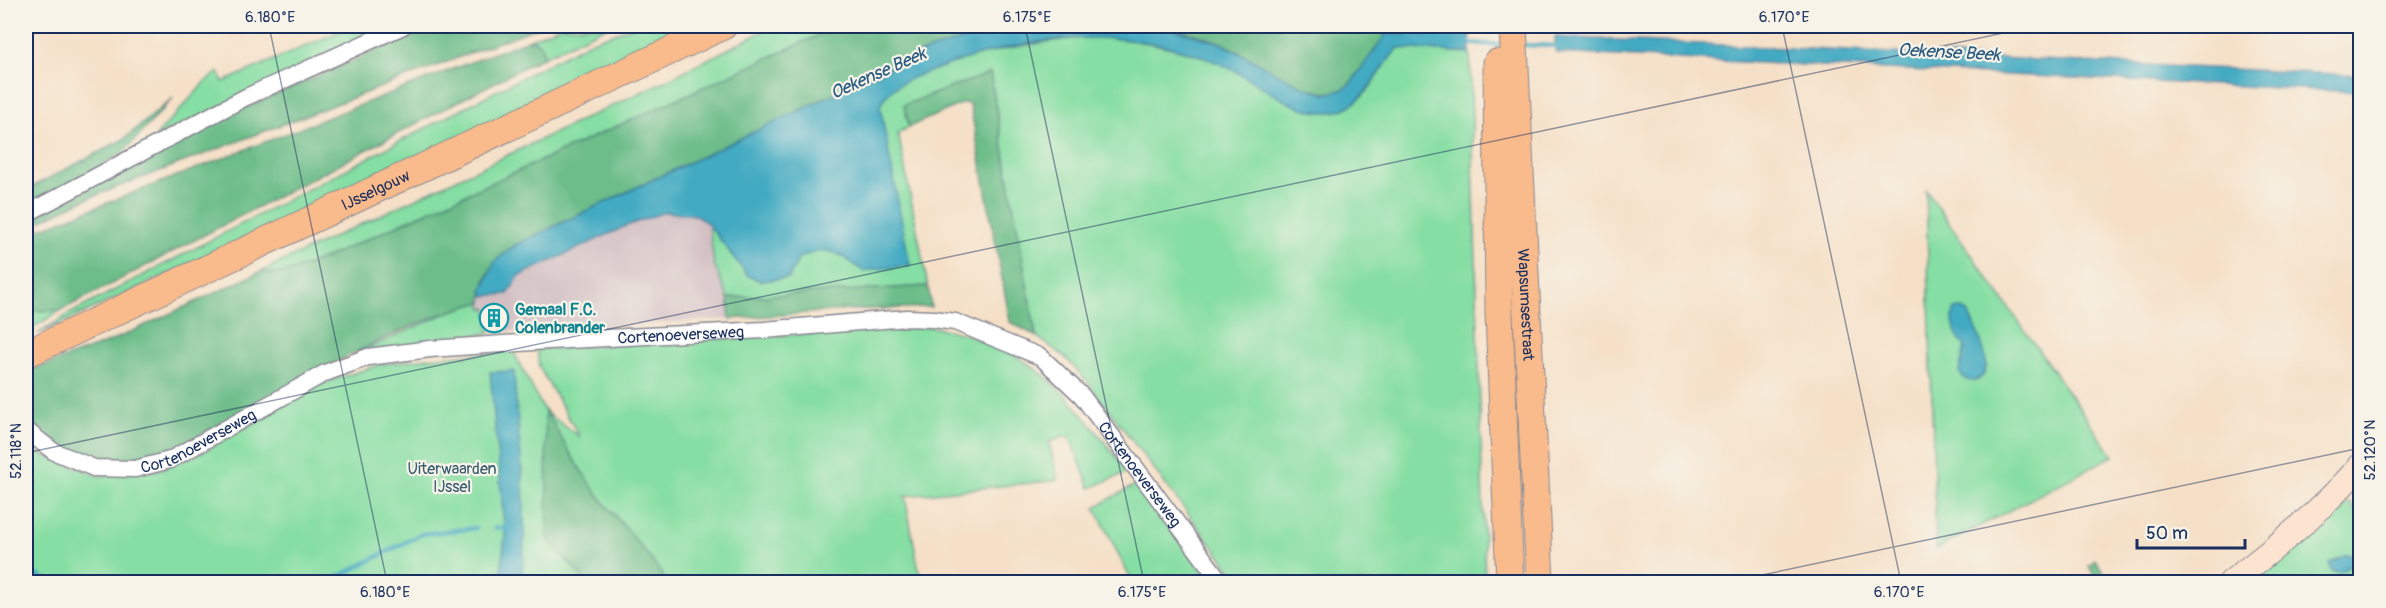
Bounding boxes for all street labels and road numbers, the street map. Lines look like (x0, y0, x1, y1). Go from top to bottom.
street label: IJsselgouw (338, 166, 413, 215)
street label: Wapsumsestraat (1513, 248, 1538, 362)
street label: Cortenoeverseweg (617, 322, 745, 348)
street label: Cortenoeverseweg (139, 405, 260, 478)
street label: Cortenoeverseweg (1094, 418, 1185, 531)

